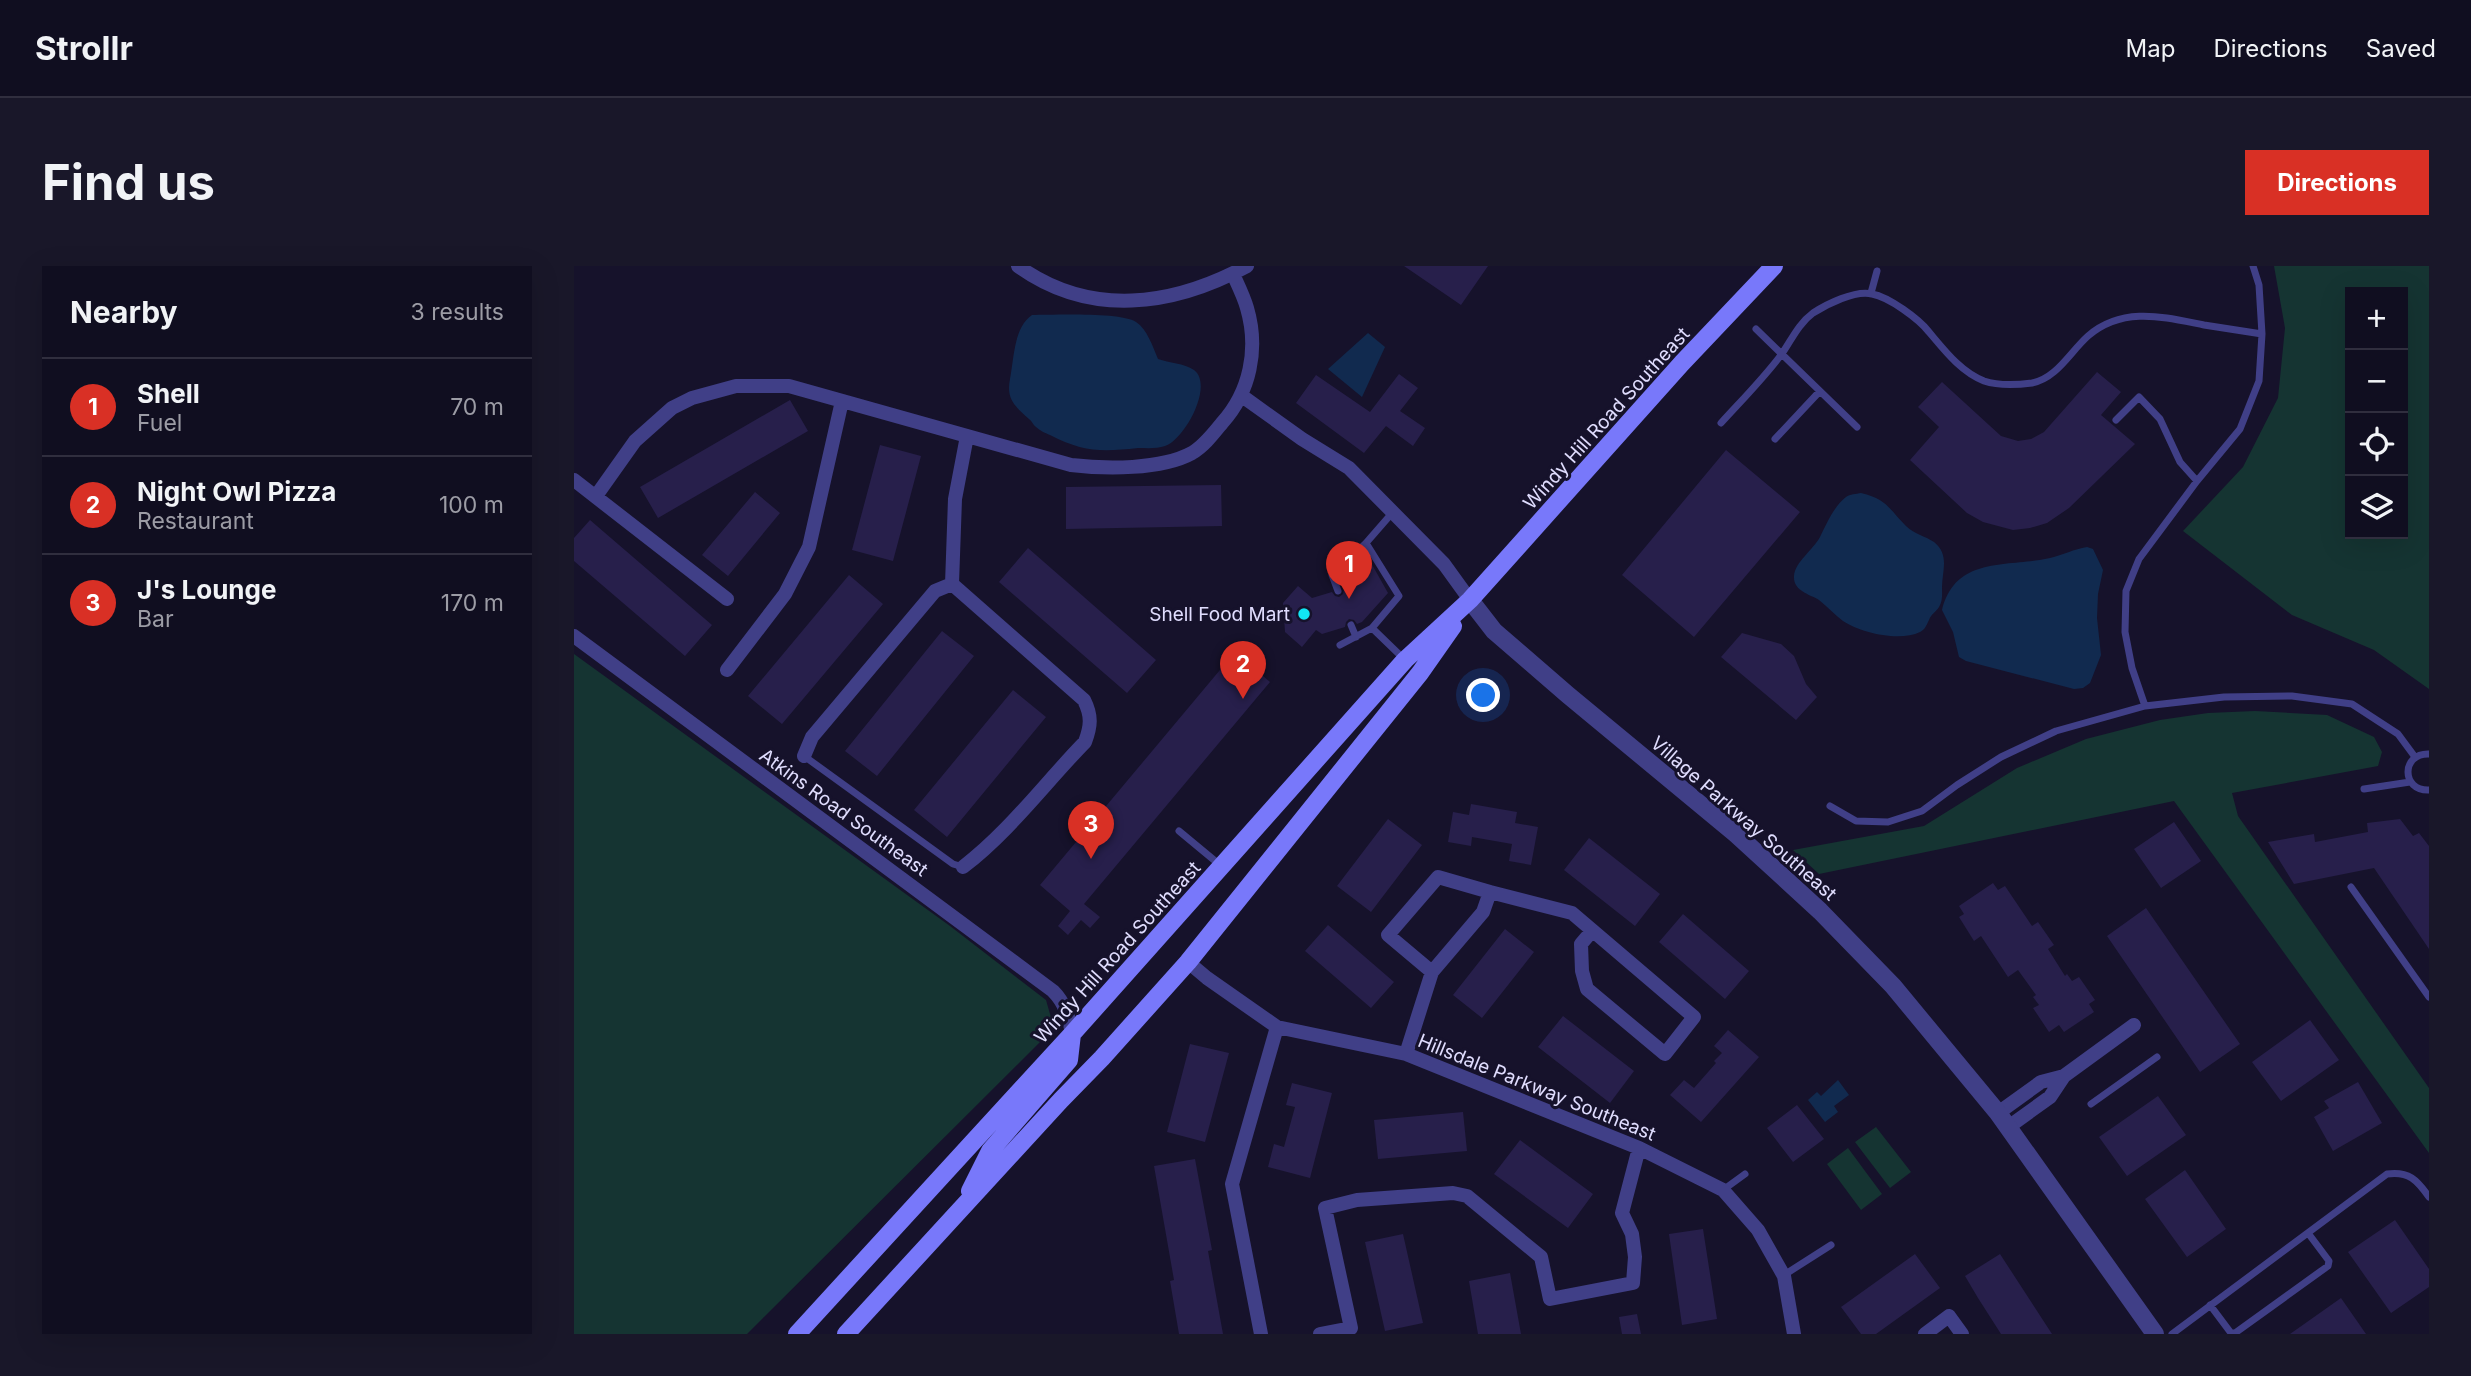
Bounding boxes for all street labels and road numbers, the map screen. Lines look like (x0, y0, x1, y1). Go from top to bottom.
street label: Windy Hill Road Southeast (1518, 323, 1694, 514)
street label: Village Parkway Southeast (1646, 731, 1841, 905)
street label: Atkins Road Southeast (755, 744, 932, 881)
street label: Windy Hill Road Southeast (1029, 857, 1205, 1048)
street label: Hillsdale Parkway Southeast (1415, 1029, 1659, 1146)

